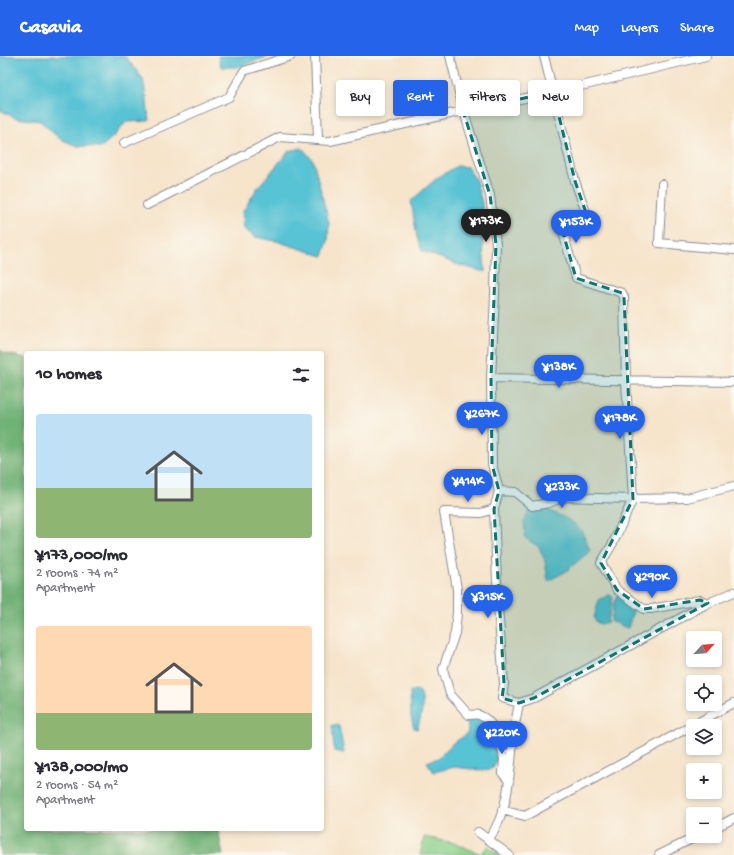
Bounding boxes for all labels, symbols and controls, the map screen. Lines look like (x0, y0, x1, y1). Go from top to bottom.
text: Casavia (20, 17, 81, 40)
text: Map (575, 20, 599, 37)
text: Layers (621, 20, 658, 37)
text: Share (680, 20, 714, 37)
chip: Buy (336, 80, 385, 116)
chip: Rent (393, 80, 448, 116)
chip: Filters (456, 80, 520, 116)
chip: New (528, 80, 583, 116)
pin: ¥173K (458, 209, 514, 243)
pin: ¥153K (548, 210, 604, 244)
text: ¥173K (470, 214, 502, 229)
text: ¥153K (560, 215, 592, 230)
pin: ¥138K (531, 355, 587, 389)
text: ¥138K (543, 360, 575, 375)
icon: filters (290, 364, 312, 386)
text: 10 homes (36, 365, 102, 385)
pin: ¥267K (454, 402, 510, 436)
pin: ¥178K (592, 406, 648, 440)
text: ¥267K (466, 407, 498, 422)
text: ¥178K (604, 411, 636, 426)
icon: home (138, 440, 210, 512)
pin: ¥414K (440, 469, 496, 503)
text: ¥414K (453, 474, 483, 489)
pin: ¥233K (534, 475, 590, 509)
text: ¥233K (545, 480, 579, 495)
text: ¥173,000/mo (36, 546, 128, 566)
pin: ¥290K (624, 565, 680, 599)
text: 2 rooms · 74 m² (36, 566, 118, 581)
text: ¥290K (635, 570, 669, 585)
text: Apartment (36, 581, 95, 596)
pin: ¥315K (460, 585, 516, 619)
text: ¥315K (472, 590, 504, 605)
north arrow (686, 631, 722, 667)
map controls (686, 631, 722, 843)
icon: home (138, 652, 210, 724)
button: locate (686, 675, 722, 711)
button: layers (686, 719, 722, 755)
pin: ¥220K (474, 721, 530, 755)
text: ¥220K (485, 726, 519, 741)
text: ¥138,000/mo (36, 758, 128, 778)
button: + (686, 763, 722, 799)
text: 2 rooms · 54 m² (36, 778, 118, 793)
text: Apartment (36, 793, 95, 808)
button: − (686, 807, 722, 843)

